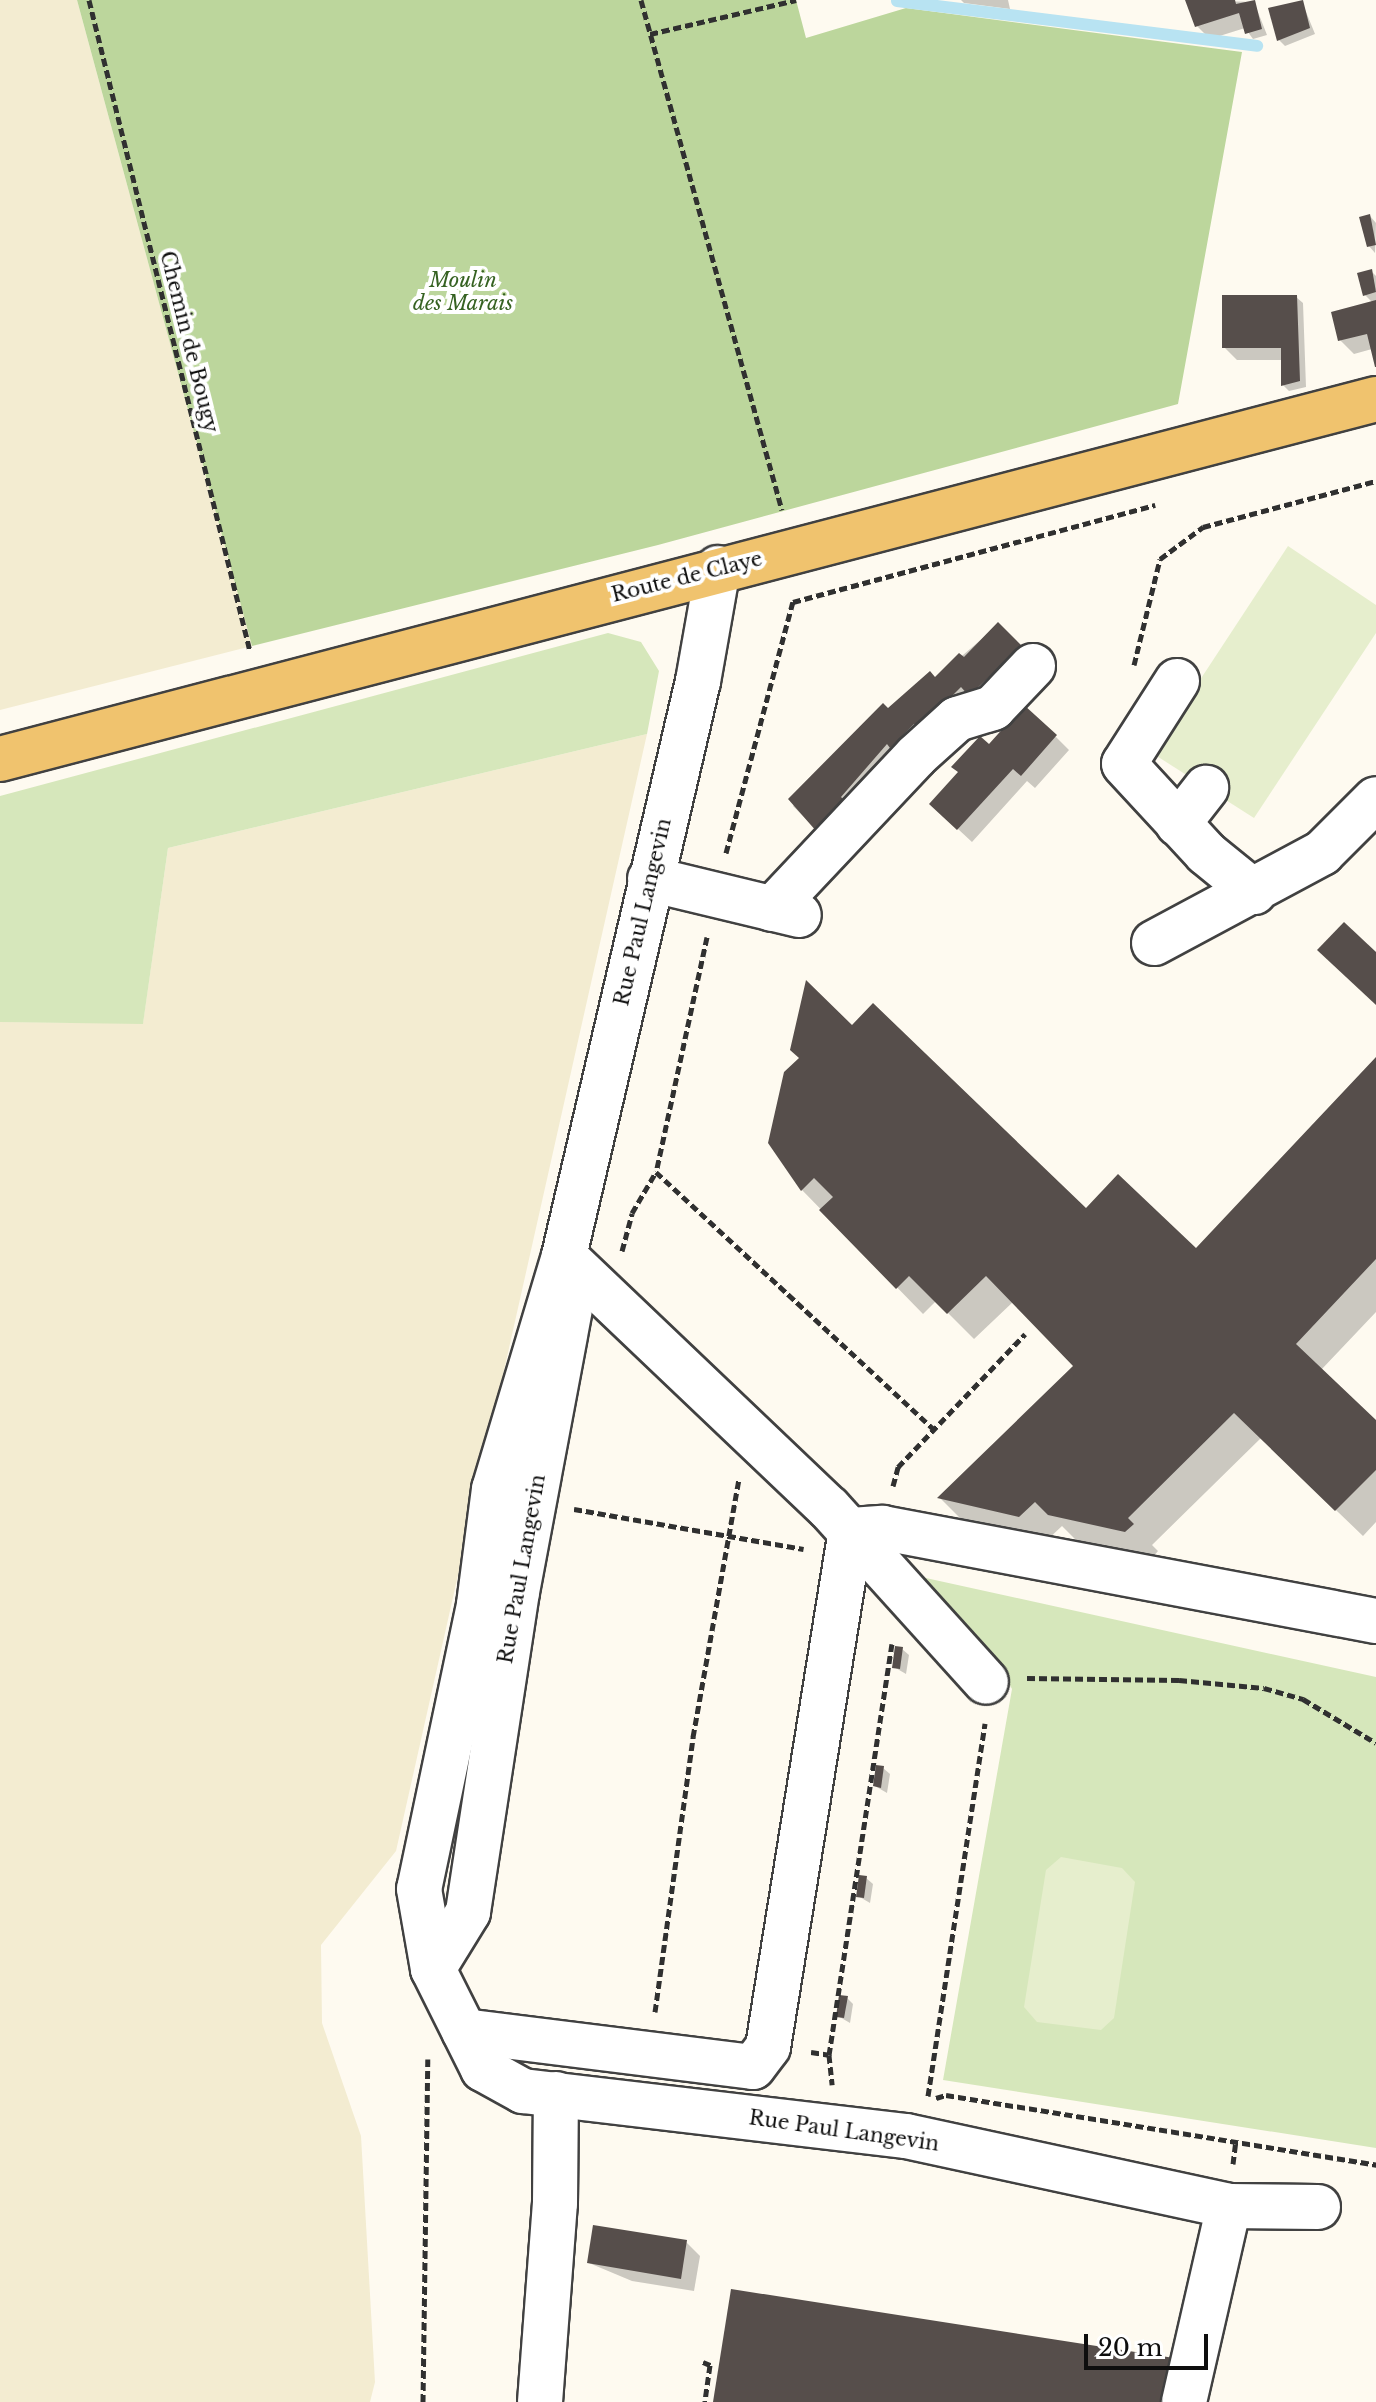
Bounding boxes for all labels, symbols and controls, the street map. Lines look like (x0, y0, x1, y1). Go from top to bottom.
street label: Chemin de Bougy (155, 249, 223, 435)
park label: Moulin des Marais (413, 269, 513, 316)
street label: Route de Claye (609, 547, 765, 607)
street label: Rue Paul Langevin (610, 816, 676, 1008)
street label: Rue Paul Langevin (494, 1472, 550, 1666)
street label: Rue Paul Langevin (747, 2106, 941, 2156)
scale bar (1088, 2318, 1212, 2368)
text: 20 m (1098, 2333, 1163, 2362)

